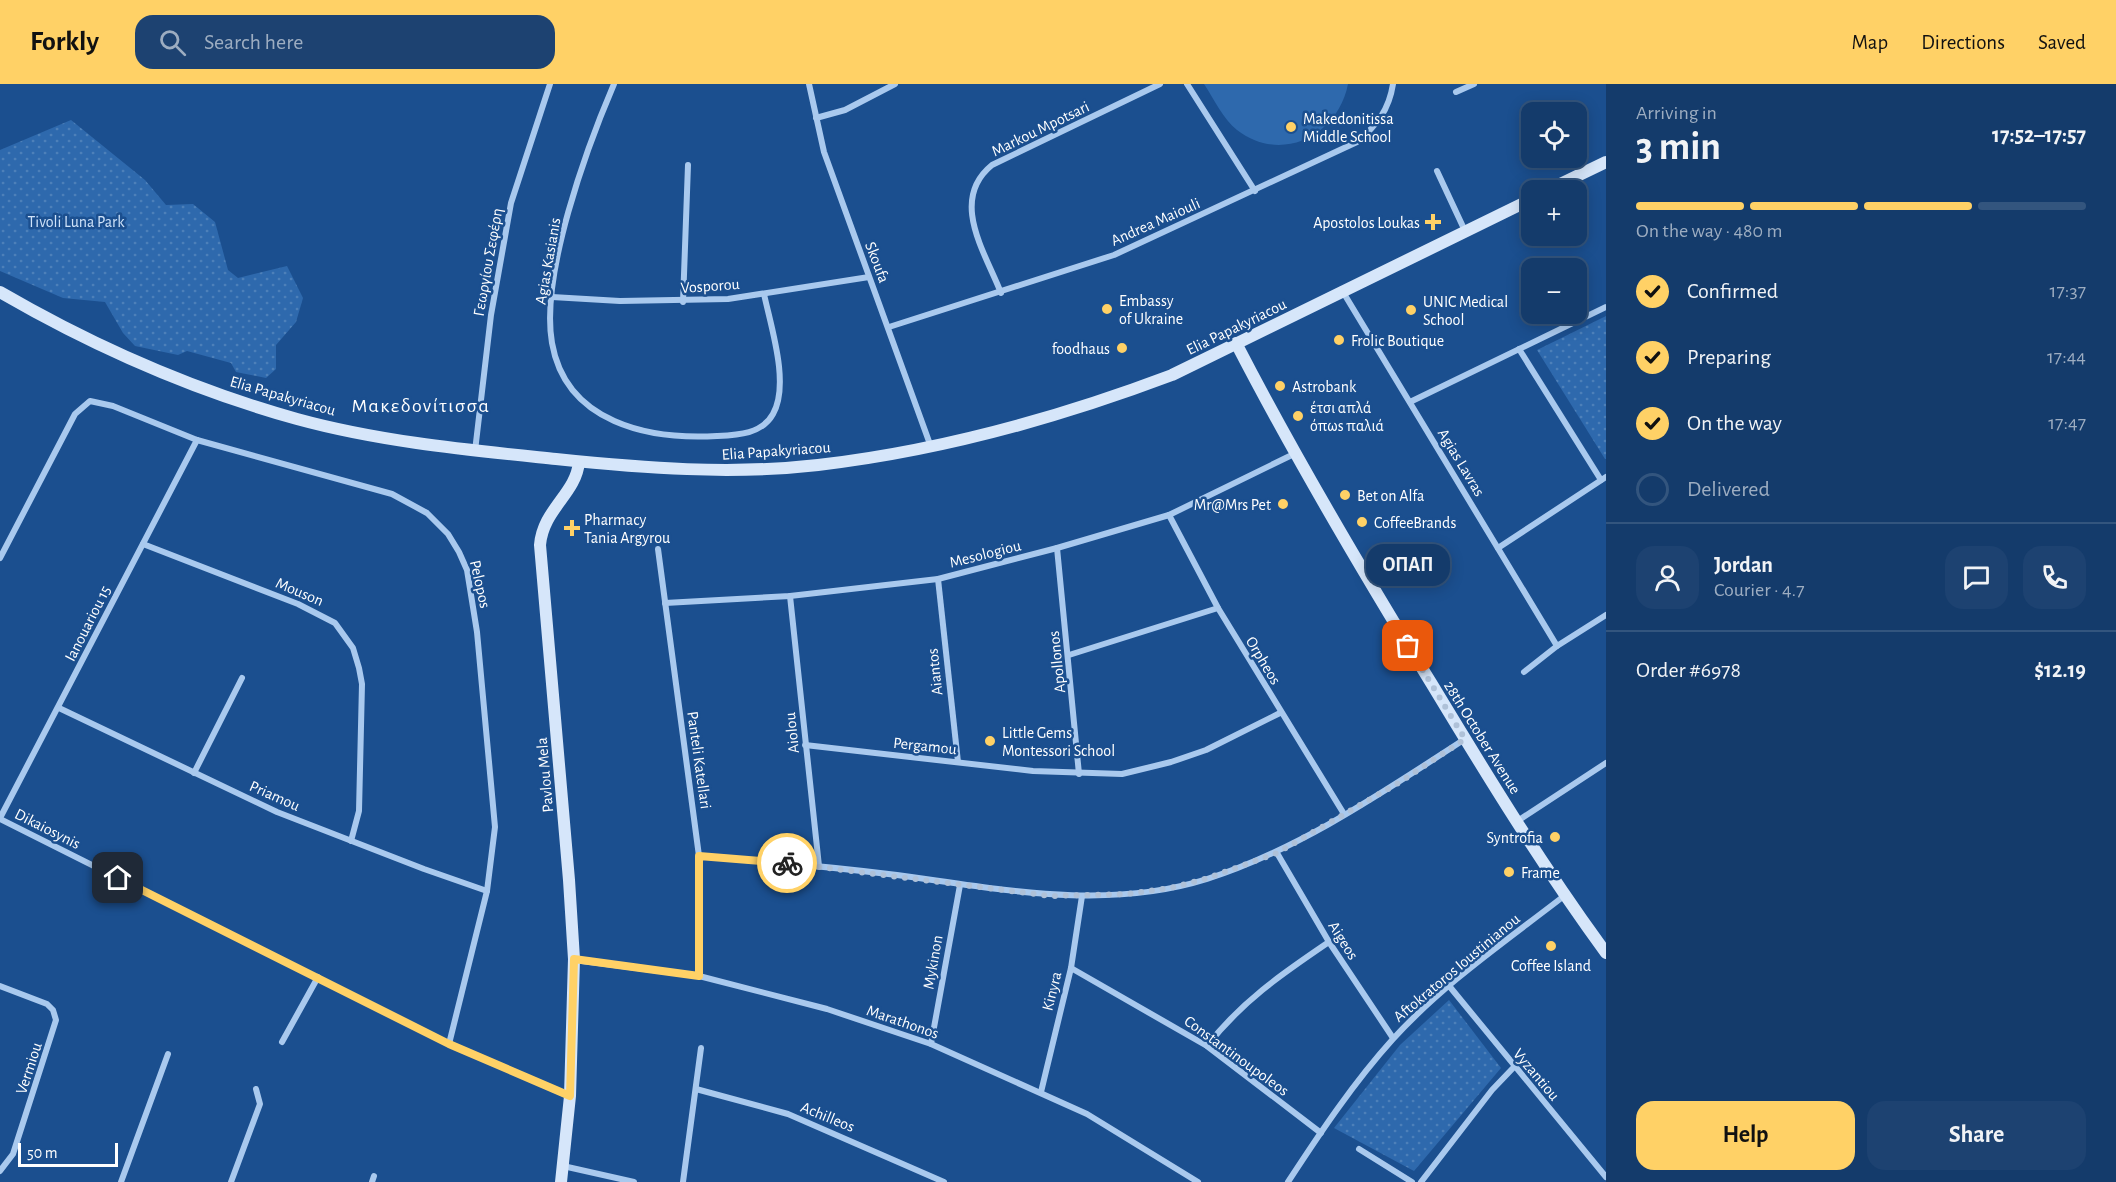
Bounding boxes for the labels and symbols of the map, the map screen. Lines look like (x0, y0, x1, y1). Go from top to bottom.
street label: Markou Mpotsari (989, 98, 1092, 159)
place label: Makedonitissa Middle School (1303, 111, 1394, 145)
marker: Makedonitissa Middle School (1284, 120, 1298, 134)
street label: Andrea Maiouli (1108, 195, 1202, 249)
street label: Γεωργίου Σεφέρη (471, 207, 505, 318)
marker: Apostolos Loukas (1424, 213, 1442, 231)
park label: Tivoli Luna Park (27, 214, 125, 230)
place label: Apostolos Loukas (1313, 215, 1420, 231)
street label: Agias Kasianis (532, 216, 564, 306)
street label: Skoufa (862, 240, 892, 285)
street label: Vosporou (680, 276, 740, 296)
place label: Embassy of Ukraine (1119, 293, 1183, 327)
place label: UNIC Medical School (1423, 294, 1508, 328)
street label: Elia Papakyriacou (1184, 296, 1289, 359)
marker: Embassy of Ukraine (1100, 302, 1114, 316)
marker: UNIC Medical School (1404, 303, 1418, 317)
marker: Frolic Boutique (1332, 333, 1346, 347)
place label: Frolic Boutique (1351, 333, 1444, 349)
place label: foodhaus (1052, 341, 1110, 357)
marker: foodhaus (1115, 341, 1129, 355)
street label: Elia Papakyriacou (228, 373, 337, 420)
marker: Astrobank (1273, 379, 1287, 393)
place label: Astrobank (1292, 379, 1357, 395)
district label: Μακεδονίτισσα (352, 396, 490, 416)
place label: έτσι απλά όπωs παλιά (1310, 400, 1384, 434)
marker: έτσι απλά όπωs παλιά (1291, 409, 1305, 423)
street label: Agias Lavras (1435, 426, 1488, 499)
street label: Elia Papakyriacou (721, 439, 831, 464)
marker: Bet on Alfa (1338, 488, 1352, 502)
place label: Bet on Alfa (1357, 488, 1424, 504)
place label: Mr@Mrs Pet (1194, 497, 1271, 513)
marker: Mr@Mrs Pet (1276, 497, 1290, 511)
place label: Pharmacy Tania Argyrou (584, 512, 670, 547)
marker: CoffeeBrands (1355, 515, 1369, 529)
place label: CoffeeBrands (1374, 515, 1456, 531)
marker: Pharmacy Tania Argyrou (565, 521, 579, 535)
street label: Mesologiou (948, 537, 1023, 571)
callout: ΟΠΑΠ (1366, 544, 1450, 586)
street label: Pelopos (467, 559, 493, 610)
street label: Mouson (273, 575, 326, 609)
street label: Ianouariou 15 (62, 583, 114, 664)
pin (1382, 620, 1433, 671)
street label: Apollonos (1046, 630, 1068, 694)
street label: Orpheos (1243, 634, 1284, 687)
street label: Aiantos (925, 647, 945, 696)
street label: 28th October Avenue (1441, 678, 1523, 797)
street label: Panteli Katellari (684, 710, 714, 810)
street label: Aiolou (782, 712, 802, 754)
place label: Little Gems Montessori School (1002, 725, 1115, 759)
marker: Little Gems Montessori School (983, 734, 997, 748)
street label: Pergamou (892, 735, 957, 757)
street label: Pavlou Mela (534, 737, 556, 813)
street label: Priamou (247, 778, 302, 814)
street label: Dikaiosynis (12, 806, 83, 853)
place label: Syntrofia (1487, 830, 1543, 847)
marker: Syntrofia (1548, 830, 1562, 844)
courier (757, 833, 817, 893)
pin (92, 852, 143, 903)
marker: Frame (1502, 865, 1516, 879)
place label: Frame (1521, 865, 1560, 881)
street label: Aftokratoros Ioustinianou (1390, 910, 1523, 1025)
street label: Aigeos (1325, 918, 1361, 963)
street label: Mykinon (920, 934, 947, 991)
marker: Coffee Island (1544, 939, 1558, 953)
place label: Coffee Island (1511, 958, 1591, 974)
street label: Kinyra (1039, 970, 1066, 1013)
street label: Marathonos (864, 1002, 941, 1042)
street label: Constantinoupoleos (1181, 1013, 1292, 1099)
street label: Vermiou (13, 1040, 45, 1096)
street label: Vyzantiou (1509, 1046, 1562, 1104)
street label: Achilleos (798, 1099, 857, 1135)
scale bar (18, 1140, 118, 1168)

